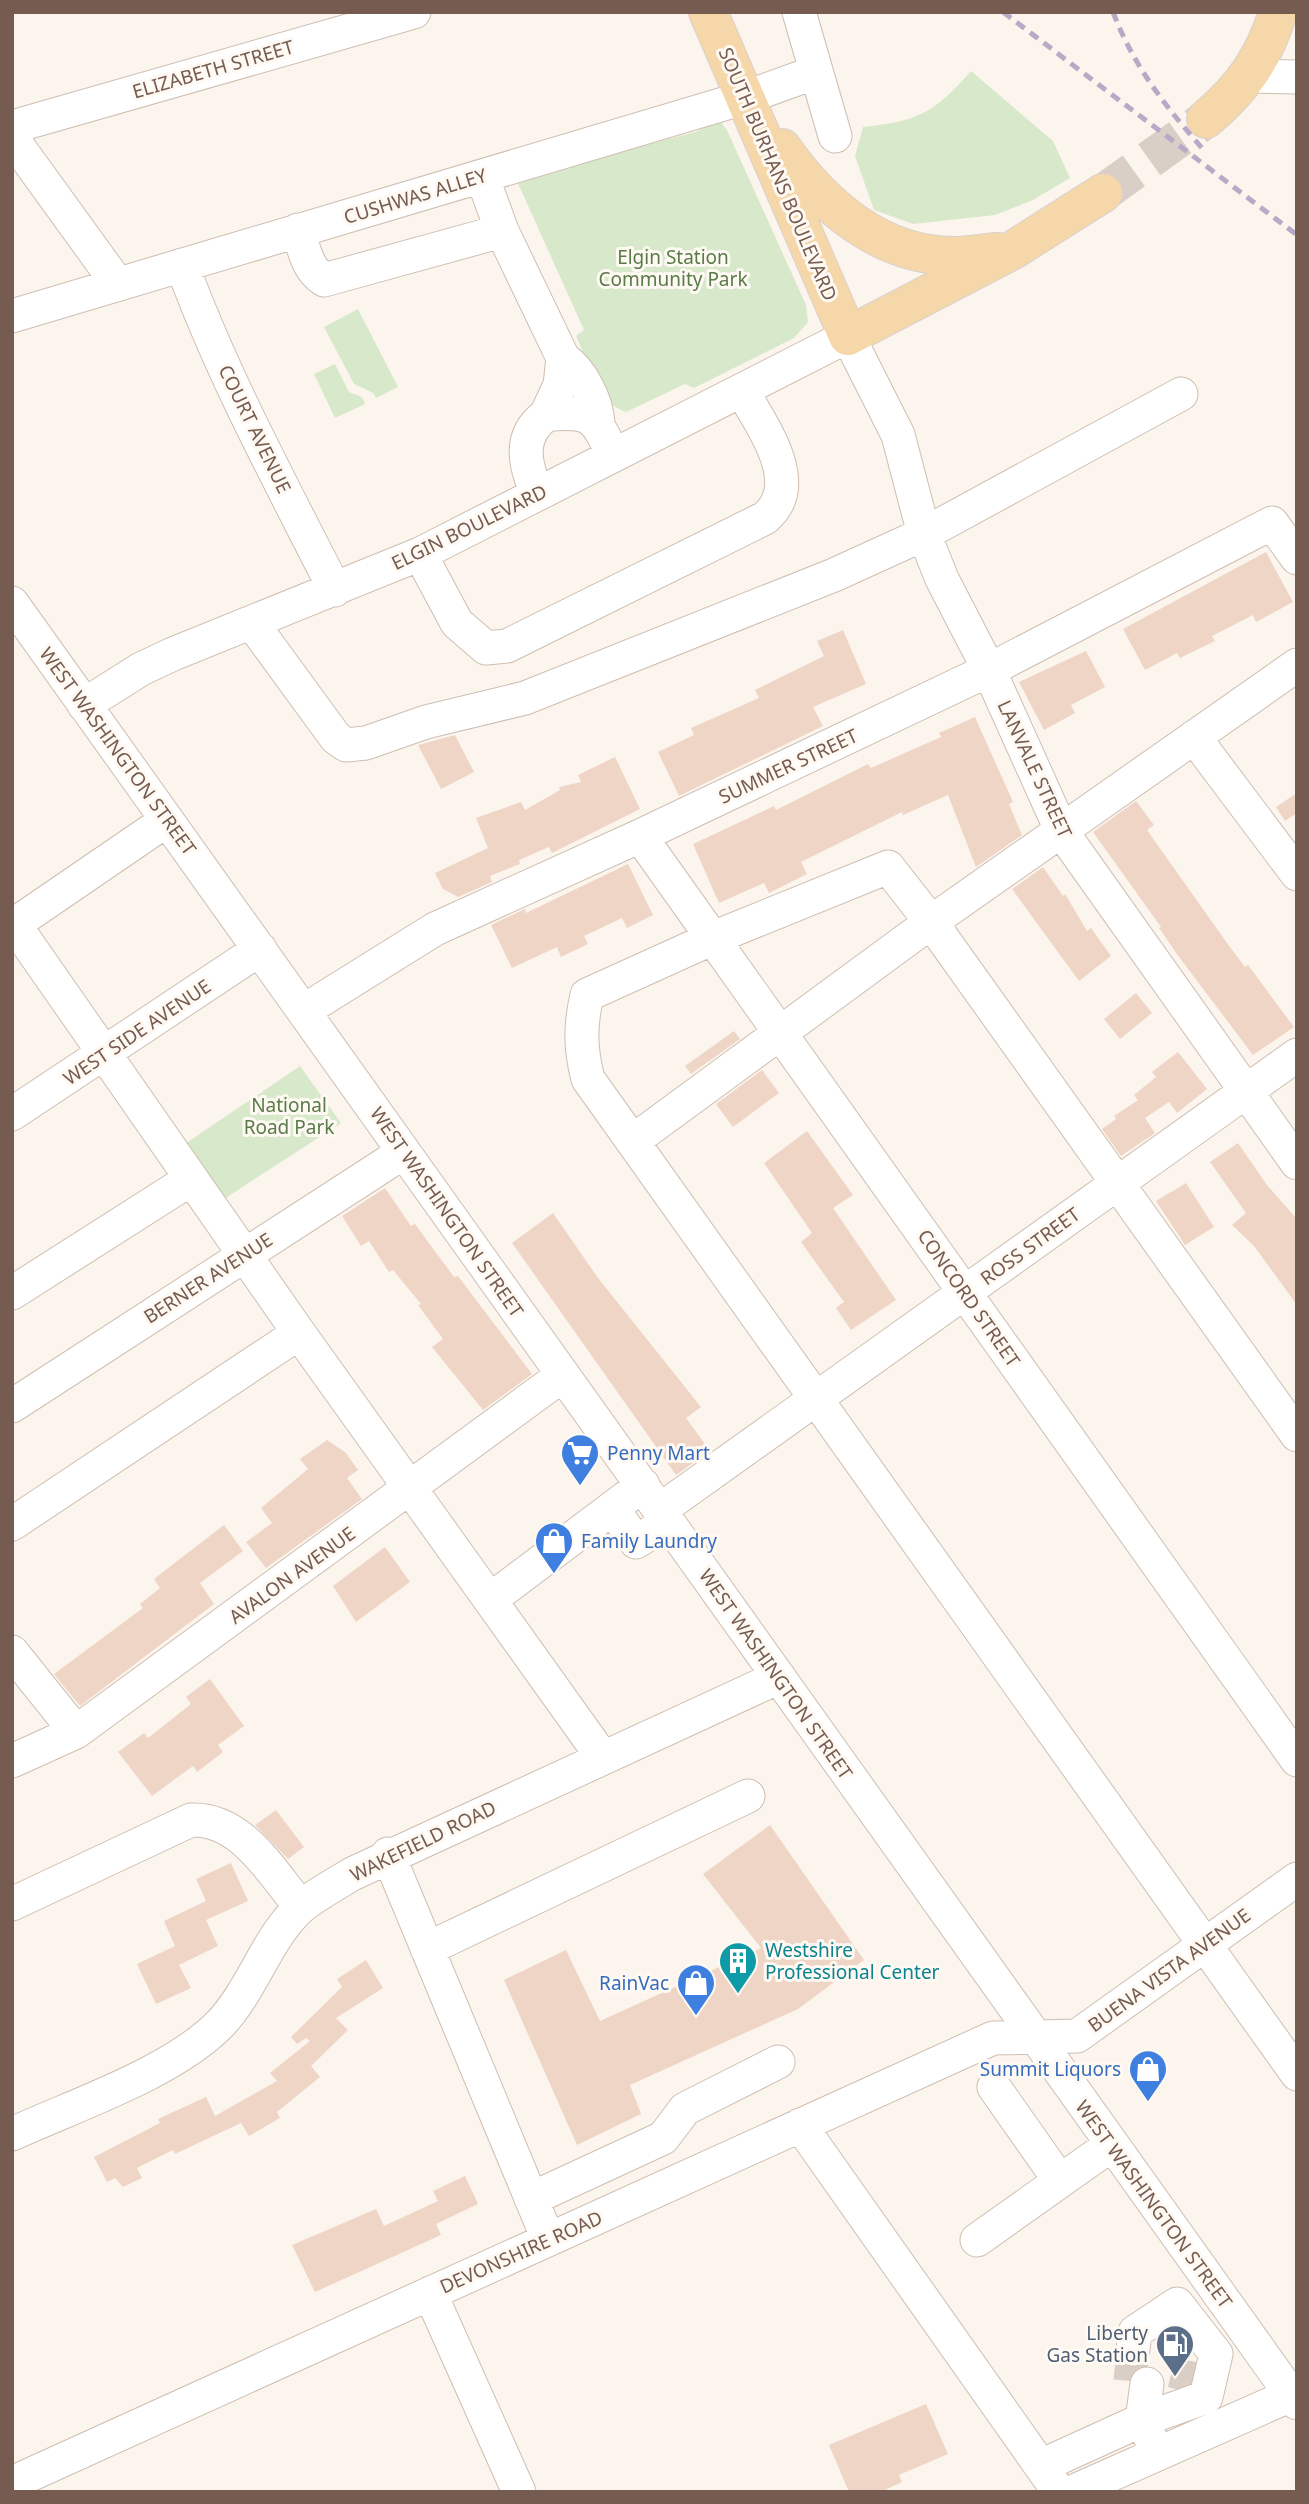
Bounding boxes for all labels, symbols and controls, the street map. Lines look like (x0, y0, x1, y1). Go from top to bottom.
street label: ELIZABETH STREET (129, 33, 297, 105)
street label: SOUTH BURHANS BOULEVARD (713, 43, 843, 305)
street label: CUSHWAS ALLEY (340, 162, 490, 230)
park label: Elgin Station Community Park (598, 244, 748, 292)
street label: COURT AVENUE (213, 360, 297, 498)
street label: ELGIN BOULEVARD (387, 478, 551, 576)
street label: WEST WASHINGTON STREET (34, 642, 203, 861)
street label: LANVALE STREET (992, 696, 1079, 843)
street label: SUMMER STREET (714, 722, 862, 810)
street label: WEST SIDE AVENUE (58, 973, 216, 1091)
park label: National Road Park (244, 1092, 334, 1140)
street label: WEST WASHINGTON STREET (364, 1102, 530, 1323)
street label: ROSS STREET (975, 1201, 1085, 1291)
street label: CONCORD STREET (912, 1224, 1027, 1372)
street label: BERNER AVENUE (139, 1227, 277, 1329)
supermarket icon: Penny Mart (559, 1432, 601, 1487)
place label: Penny Mart (607, 1440, 710, 1466)
street label: AVALON AVENUE (224, 1520, 360, 1630)
shop icon: Family Laundry (533, 1520, 575, 1575)
place label: Family Laundry (581, 1528, 717, 1554)
street label: WEST WASHINGTON STREET (693, 1564, 859, 1785)
street label: WAKEFIELD ROAD (346, 1794, 500, 1888)
street label: BUENA VISTA AVENUE (1082, 1902, 1256, 2038)
place label: Westshire Professional Center (765, 1937, 940, 1985)
building icon: Westshire Professional Center (717, 1940, 759, 1995)
shop icon: RainVac (675, 1962, 717, 2017)
place label: RainVac (599, 1970, 669, 1996)
shop icon: Summit Liquors (1127, 2048, 1169, 2103)
place label: Summit Liquors (980, 2056, 1121, 2082)
street label: WEST WASHINGTON STREET (1070, 2095, 1239, 2314)
street label: DEVONSHIRE ROAD (436, 2204, 606, 2300)
place label: Liberty Gas Station (1047, 2320, 1148, 2368)
fuel station icon: Liberty Gas Station (1154, 2323, 1196, 2378)

